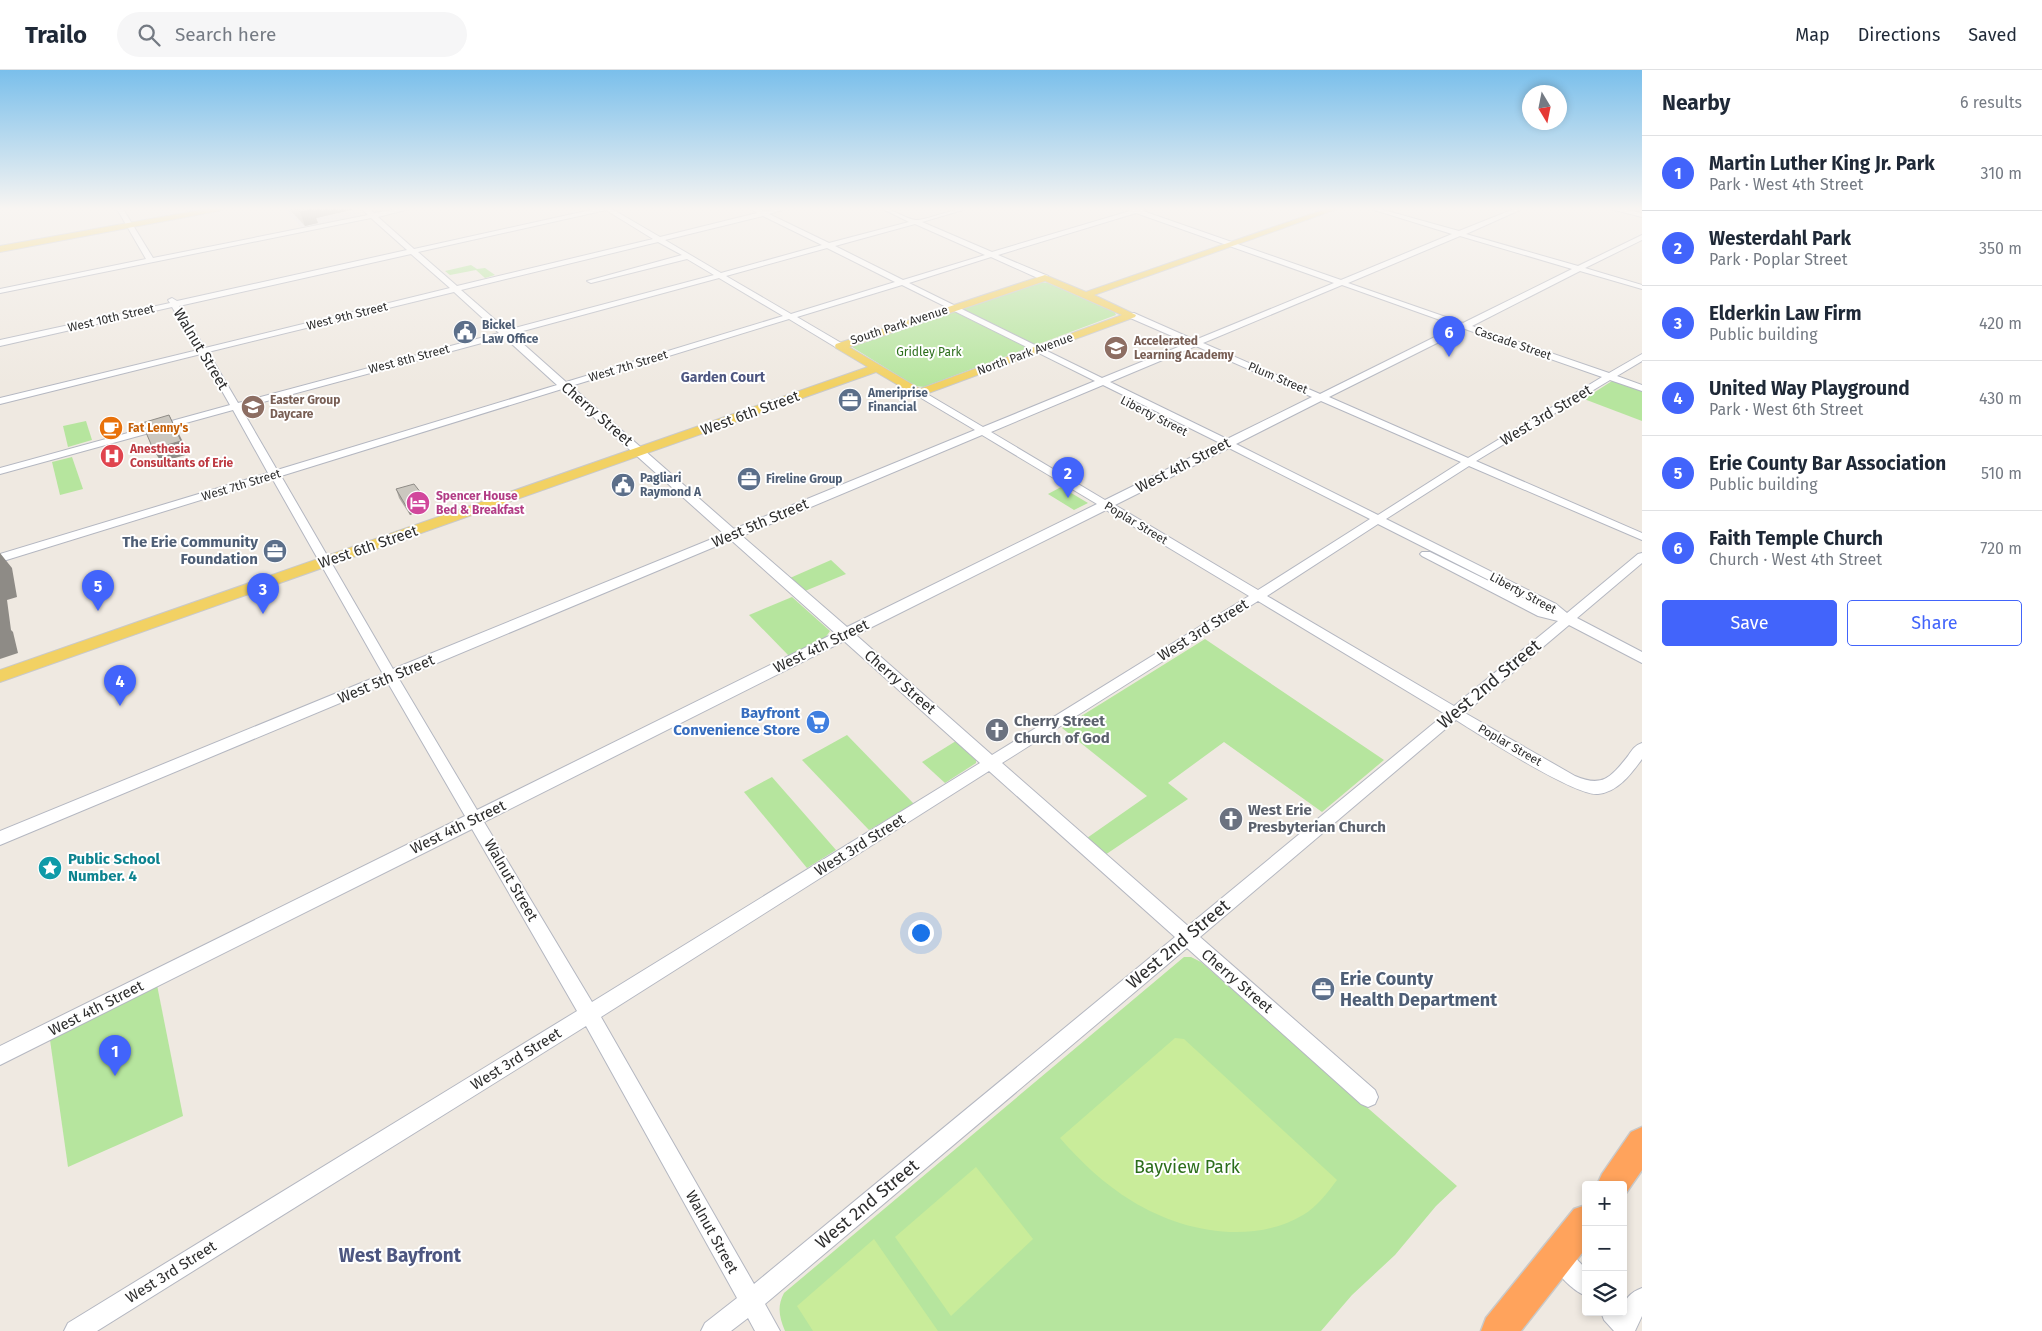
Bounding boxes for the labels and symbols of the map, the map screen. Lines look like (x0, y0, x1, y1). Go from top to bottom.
north arrow (1522, 85, 1567, 130)
street label: West 9th Street (305, 299, 390, 333)
street label: West 10th Street (66, 301, 156, 335)
street label: South Park Avenue (848, 303, 950, 347)
street label: Walnut Street (170, 305, 233, 394)
pin: 6 (1433, 316, 1465, 357)
place label: Bickel Law Office (482, 318, 539, 346)
public building icon: Bickel Law Office (452, 319, 478, 345)
street label: Cascade Street (1473, 323, 1554, 363)
street label: North Park Avenue (975, 330, 1075, 378)
place label: Accelerated Learning Academy (1133, 334, 1235, 362)
school or university icon: Accelerated Learning Academy (1103, 335, 1129, 361)
street label: West 8th Street (367, 341, 452, 377)
park label: Gridley Park (896, 345, 963, 359)
street label: West 7th Street (587, 347, 670, 385)
street label: Plum Street (1246, 359, 1311, 397)
district label: Garden Court (681, 369, 766, 386)
street label: Cherry Street (558, 378, 637, 450)
street label: West 3rd Street (1497, 380, 1595, 449)
place label: Ameriprise Financial (867, 386, 928, 414)
street label: West 6th Street (698, 387, 802, 439)
office icon: Ameriprise Financial (837, 387, 863, 413)
place label: Easter Group Daycare (270, 393, 340, 421)
street label: Liberty Street (1118, 393, 1191, 439)
school or university icon: Easter Group Daycare (240, 394, 266, 420)
cafe icon: Fat Lenny's (98, 415, 124, 441)
place label: Fat Lenny's (128, 421, 188, 435)
street label: West 4th Street (1133, 433, 1234, 497)
place label: Anesthesia Consultants of Erie (129, 442, 234, 470)
hospital icon: Anesthesia Consultants of Erie (99, 443, 125, 469)
pin: 2 (1052, 457, 1084, 498)
street label: West 7th Street (200, 466, 283, 504)
office icon: Fireline Group (736, 466, 762, 492)
place label: Pagliari Raymond A (640, 471, 702, 499)
public building icon: Pagliari Raymond A (610, 472, 636, 498)
place label: Fireline Group (766, 472, 843, 486)
place label: Spencer House Bed & Breakfast (436, 489, 525, 517)
hotel icon: Spencer House Bed & Breakfast (405, 490, 431, 516)
street label: West 5th Street (709, 494, 811, 551)
street label: Poplar Street (1102, 499, 1171, 548)
street label: West 6th Street (316, 521, 420, 572)
place label: The Erie Community Foundation (122, 533, 258, 568)
office icon: The Erie Community Foundation (262, 538, 288, 564)
pin: 5 (82, 570, 114, 611)
street label: Liberty Street (1487, 570, 1559, 617)
pin: 3 (247, 573, 279, 614)
street label: West 3rd Street (1154, 595, 1252, 665)
street label: West 4th Street (770, 615, 872, 677)
street label: West 2nd Street (1433, 634, 1545, 734)
street label: Cherry Street (861, 646, 940, 718)
street label: West 5th Street (335, 650, 437, 707)
pin: 4 (104, 665, 136, 706)
place label: Bayfront Convenience Store (673, 704, 800, 739)
supermarket icon: Bayfront Convenience Store (805, 709, 831, 735)
place label: Cherry Street Church of God (1014, 712, 1110, 747)
church icon: Cherry Street Church of God (984, 717, 1010, 743)
street label: Poplar Street (1476, 721, 1545, 769)
street label: West 4th Street (407, 796, 509, 858)
place label: West Erie Presbyterian Church (1248, 801, 1386, 836)
church icon: West Erie Presbyterian Church (1218, 806, 1244, 832)
street label: West 3rd Street (811, 810, 909, 880)
street label: Walnut Street (480, 836, 542, 925)
place label: Public School Number. 4 (68, 850, 161, 885)
place icon: Public School Number. 4 (37, 855, 63, 881)
street label: West 2nd Street (1122, 894, 1234, 994)
your location (908, 920, 934, 946)
street label: Cherry Street (1198, 945, 1277, 1017)
place label: Erie County Health Department (1340, 968, 1498, 1011)
street label: West 4th Street (46, 976, 147, 1040)
office icon: Erie County Health Department (1310, 976, 1336, 1002)
street label: West 3rd Street (467, 1024, 565, 1094)
pin: 1 (99, 1035, 131, 1076)
street label: West 2nd Street (811, 1154, 923, 1254)
park label: Bayview Park (1134, 1156, 1241, 1178)
street label: Walnut Street (682, 1187, 742, 1277)
street label: West 3rd Street (122, 1237, 220, 1307)
district label: West Bayfront (339, 1244, 462, 1267)

